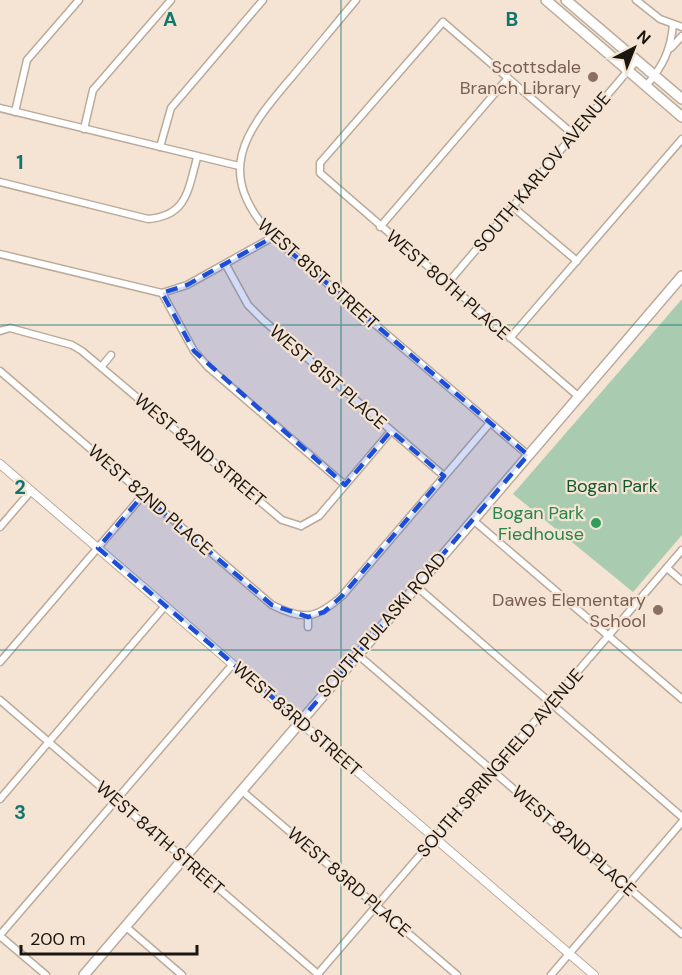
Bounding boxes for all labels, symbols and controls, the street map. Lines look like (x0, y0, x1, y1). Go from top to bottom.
text: A (163, 6, 177, 32)
text: B (506, 6, 518, 32)
north arrow (604, 18, 664, 78)
text: N (632, 26, 655, 49)
place label: Scottsdale Branch Library (460, 55, 581, 100)
marker: Scottsdale Branch Library (586, 70, 600, 84)
street label: SOUTH KARLOV AVENUE (468, 87, 616, 257)
text: 1 (16, 149, 24, 175)
street label: WEST 81ST STREET (252, 213, 384, 335)
street label: WEST 80TH PLACE (381, 225, 515, 345)
street label: WEST 81ST PLACE (264, 319, 392, 435)
street label: WEST 82ND STREET (129, 388, 271, 512)
street label: WEST 82ND PLACE (83, 439, 217, 561)
text: 2 (14, 474, 26, 500)
park label: Bogan Park (566, 474, 658, 498)
place label: Bogan Park Fiedhouse (492, 501, 584, 546)
marker: Bogan Park Fiedhouse (589, 516, 603, 530)
street label: SOUTH PULASKI ROAD (312, 547, 452, 703)
place label: Dawes Elementary School (492, 588, 646, 633)
marker: Dawes Elementary School (651, 603, 665, 617)
street label: WEST 83RD STREET (227, 656, 367, 782)
street label: SOUTH SPRINGFIELD AVENUE (411, 664, 589, 862)
street label: WEST 84TH STREET (91, 776, 229, 900)
street label: WEST 82ND PLACE (507, 780, 641, 902)
text: 3 (14, 799, 26, 825)
street label: WEST 83RD PLACE (282, 822, 416, 942)
scale bar (21, 918, 196, 956)
text: 200 m (30, 927, 86, 951)

